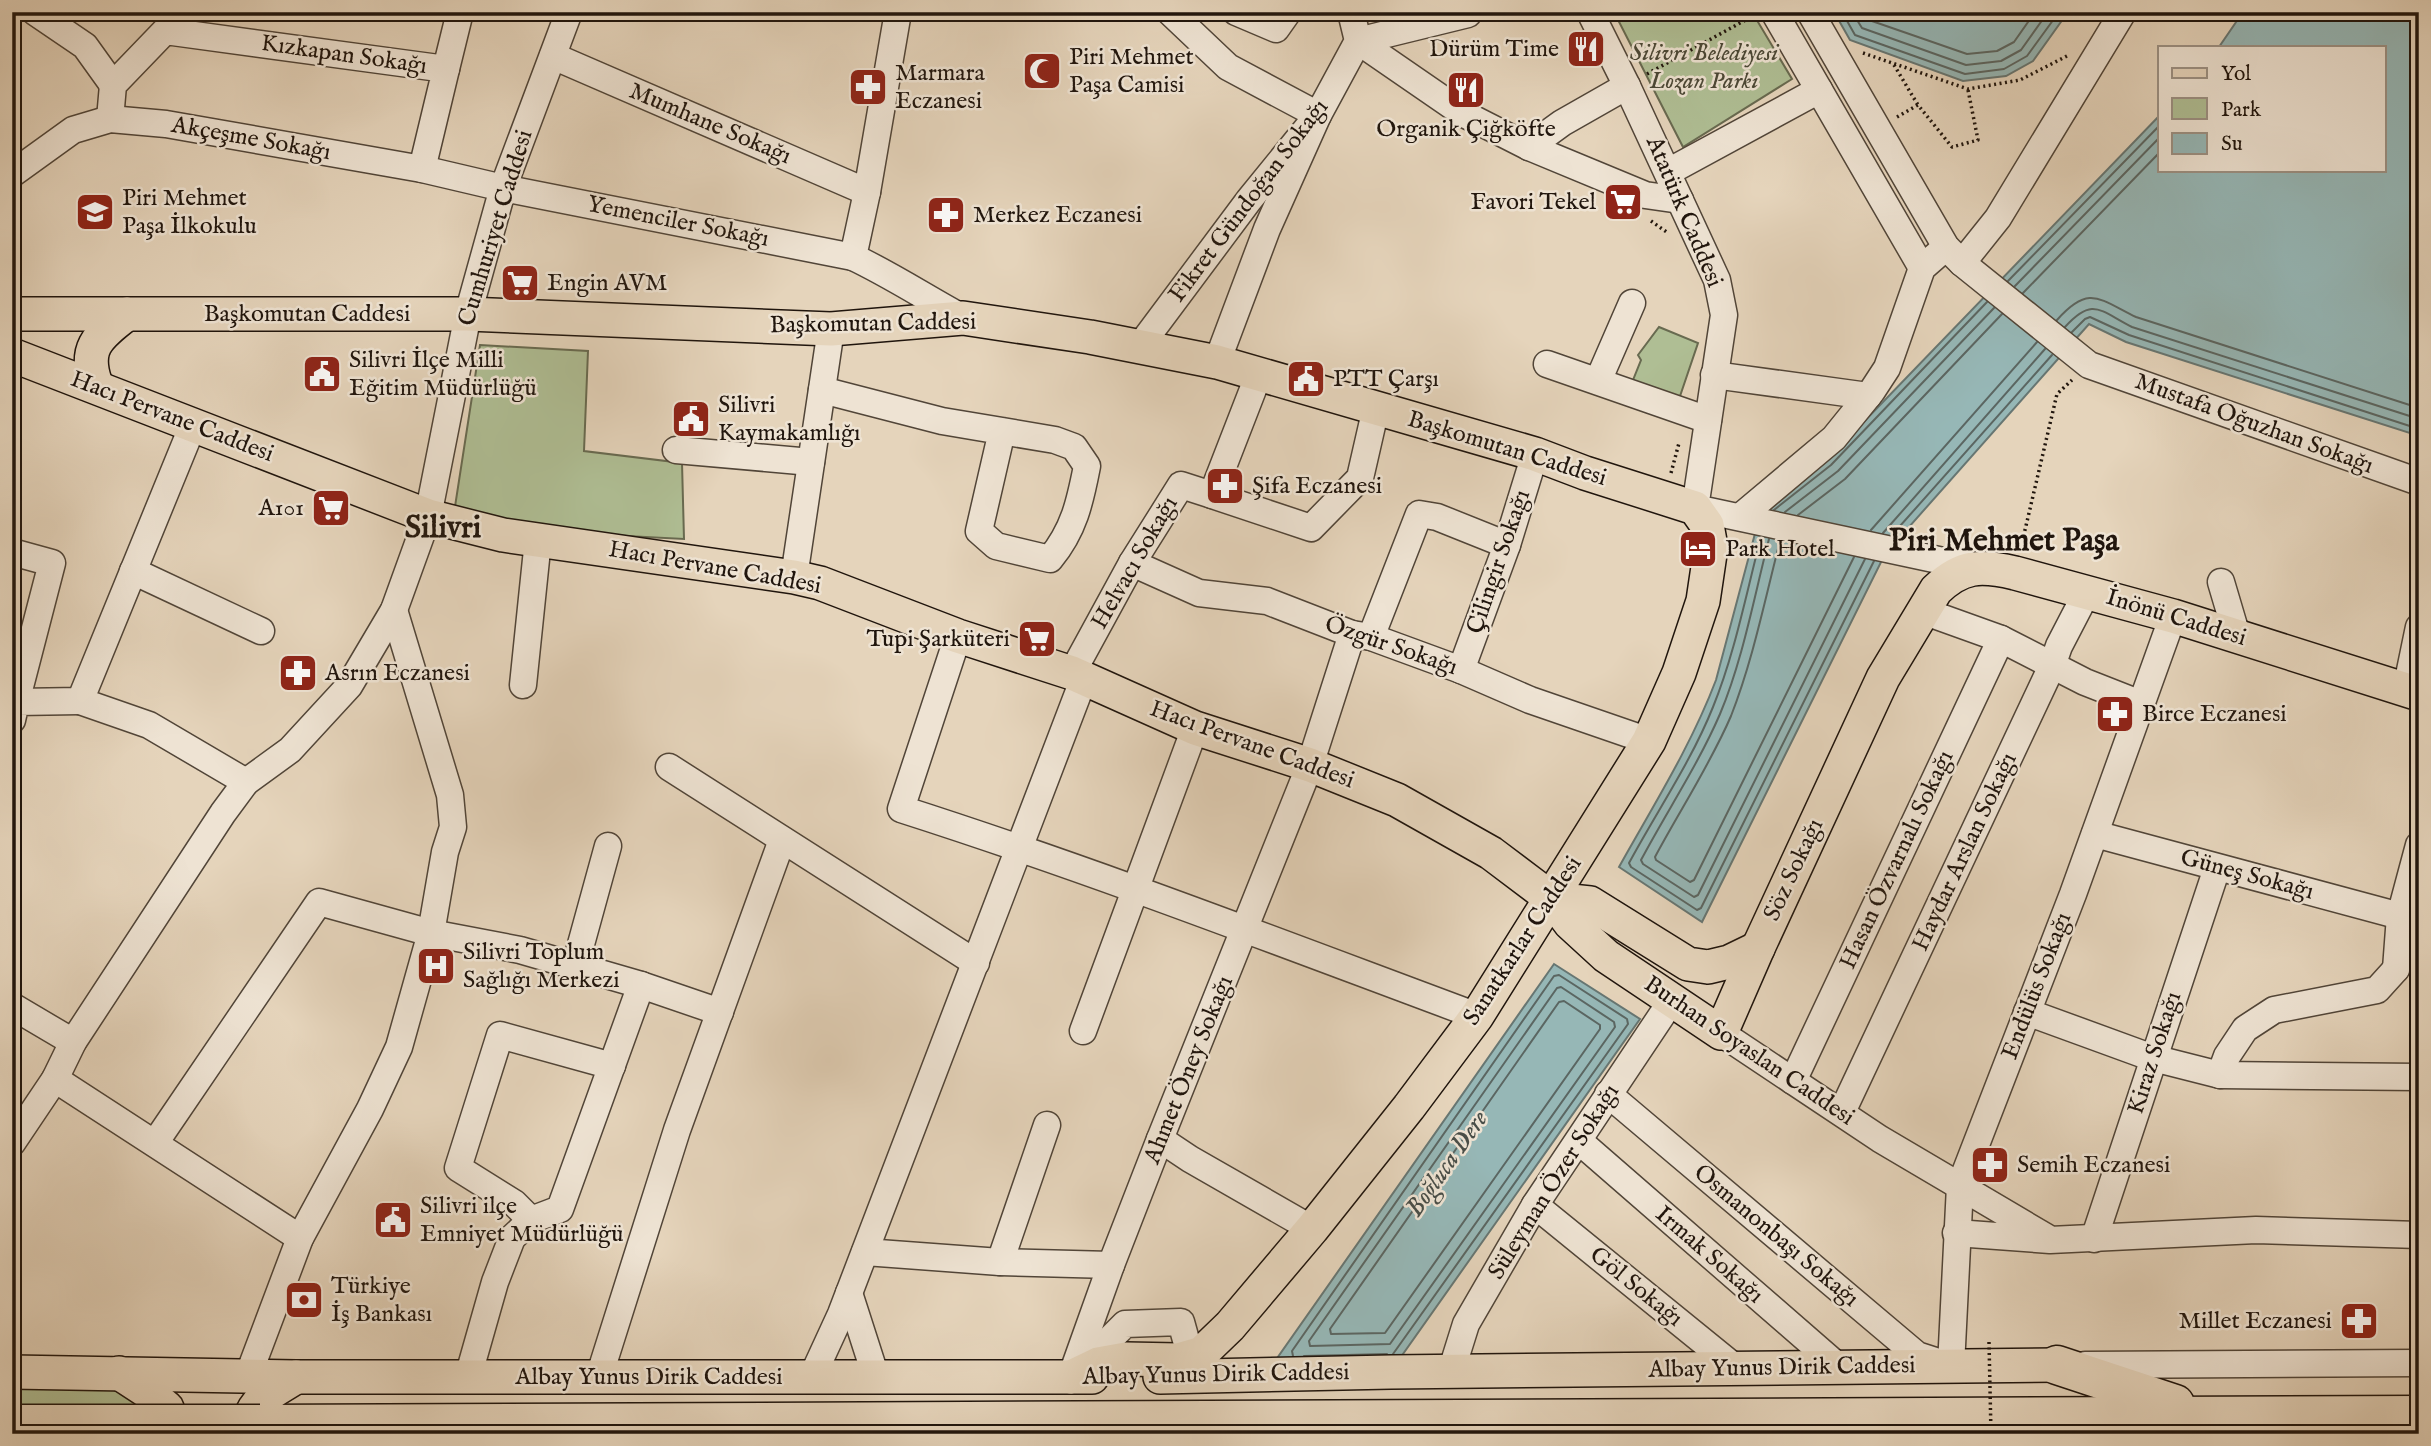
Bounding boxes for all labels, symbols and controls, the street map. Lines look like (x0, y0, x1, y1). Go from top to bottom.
street label: Kızkapan Sokağı (259, 28, 429, 82)
restaurant icon: Dürüm Time (1565, 28, 1607, 70)
place label: Dürüm Time (1429, 34, 1559, 65)
park label: Silivri Belediyesi Lozan Parkı (1630, 38, 1780, 97)
place label: Piri Mehmet Paşa Camisi (1069, 42, 1194, 101)
legend (2158, 46, 2386, 172)
mosque icon: Piri Mehmet Paşa Camisi (1021, 50, 1063, 92)
place label: Marmara Eczanesi (895, 58, 985, 117)
text: Yol (2221, 61, 2251, 88)
pharmacy icon: Marmara Eczanesi (847, 66, 889, 108)
restaurant icon: Organik Çiğköfte (1445, 69, 1487, 111)
street label: Mumhane Sokağı (624, 76, 796, 172)
street label: Fikret Gündoğan Sokağı (1162, 93, 1336, 309)
text: Park (2221, 97, 2262, 124)
street label: Akçeşme Sokağı (168, 110, 333, 168)
place label: Organik Çiğköfte (1376, 114, 1556, 145)
street label: Cumhuriyet Caddesi (451, 126, 541, 330)
street label: Atatürk Caddesi (1638, 131, 1730, 292)
text: Su (2221, 131, 2243, 158)
supermarket icon: Favori Tekel (1602, 181, 1644, 223)
place label: Piri Mehmet Paşa İlkokulu (122, 183, 257, 242)
place label: Favori Tekel (1471, 187, 1596, 218)
street label: Yemenciler Sokağı (585, 189, 771, 255)
school or university icon: Piri Mehmet Paşa İlkokulu (74, 191, 116, 233)
pharmacy icon: Merkez Eczanesi (925, 194, 967, 236)
place label: Merkez Eczanesi (973, 200, 1142, 231)
supermarket icon: Engin AVM (499, 262, 541, 304)
place label: Engin AVM (547, 268, 667, 299)
street label: Başkomutan Caddesi (204, 299, 410, 330)
street label: Başkomutan Caddesi (769, 307, 977, 341)
place label: Silivri İlçe Milli Eğitim Müdürlüğü (349, 345, 537, 404)
public building icon: Silivri İlçe Milli Eğitim Müdürlüğü (301, 353, 343, 395)
public building icon: PTT Çarşı (1285, 358, 1327, 400)
street label: Hacı Pervane Caddesi (66, 364, 278, 470)
place label: PTT Çarşı (1333, 364, 1439, 395)
street label: Mustafa Oğuzhan Sokağı (2131, 366, 2377, 482)
place label: Silivri Kaymakamlığı (718, 390, 860, 449)
public building icon: Silivri Kaymakamlığı (670, 398, 712, 440)
street label: Başkomutan Caddesi (1404, 404, 1610, 494)
pharmacy icon: Şifa Eczanesi (1204, 465, 1246, 507)
place label: Şifa Eczanesi (1252, 471, 1382, 502)
street label: Çilingir Sokağı (1460, 486, 1538, 638)
supermarket icon: A101 (310, 487, 352, 529)
street label: Helvacı Sokağı (1085, 491, 1185, 635)
place label: A101 (257, 493, 304, 524)
district label: Silivri (405, 508, 482, 549)
district label: Piri Mehmet Paşa (1889, 521, 2120, 562)
hotel icon: Park Hotel (1677, 528, 1719, 570)
street label: Hacı Pervane Caddesi (606, 534, 824, 602)
place label: Park Hotel (1725, 534, 1835, 565)
street label: İnönü Caddesi (2102, 582, 2250, 654)
street label: Özgür Sokağı (1321, 609, 1461, 683)
supermarket icon: Tupi Şarküteri (1016, 618, 1058, 660)
place label: Tupi Şarküteri (866, 624, 1010, 655)
pharmacy icon: Asrın Eczanesi (277, 652, 319, 694)
place label: Asrın Eczanesi (324, 658, 470, 689)
pharmacy icon: Birce Eczanesi (2094, 693, 2136, 735)
street label: Hacı Pervane Caddesi (1146, 694, 1358, 796)
place label: Birce Eczanesi (2142, 699, 2287, 730)
street label: Hasan Özvarnalı Sokağı (1833, 746, 1961, 974)
street label: Haydar Arslan Sokağı (1905, 748, 2025, 956)
street label: Söz Sokağı (1757, 814, 1831, 926)
street label: Güneş Sokağı (2177, 842, 2317, 908)
street label: Sanatkarlar Caddesi (1457, 850, 1589, 1032)
street label: Endülüs Sokağı (1995, 908, 2079, 1064)
place label: Silivri Toplum Sağlığı Merkezi (463, 937, 620, 996)
hospital icon: Silivri Toplum Sağlığı Merkezi (415, 945, 457, 987)
street label: Burhan Soyaslan Caddesi (1638, 969, 1860, 1133)
street label: Ahmet Öney Sokağı (1137, 971, 1241, 1170)
street label: Kiraz Sokağı (2121, 988, 2189, 1118)
street label: Süleyman Özer Sokağı (1481, 1078, 1627, 1286)
water label: Boğluca Dere (1398, 1104, 1497, 1224)
pharmacy icon: Semih Eczanesi (1969, 1144, 2011, 1186)
place label: Semih Eczanesi (2017, 1150, 2170, 1181)
street label: Osmanonbaşı Sokağı (1687, 1158, 1865, 1314)
place label: Silivri ilçe Emniyet Müdürlüğü (420, 1191, 623, 1250)
public building icon: Silivri ilçe Emniyet Müdürlüğü (372, 1199, 414, 1241)
street label: Irmak Sokağı (1648, 1199, 1770, 1311)
street label: Göl Sokağı (1583, 1240, 1689, 1334)
place label: Türkiye İş Bankası (331, 1271, 432, 1330)
bank icon: Türkiye İş Bankası (283, 1279, 325, 1321)
pharmacy icon: Millet Eczanesi (2338, 1300, 2380, 1342)
place label: Millet Eczanesi (2178, 1306, 2332, 1337)
street label: Albay Yunus Dirik Caddesi (1647, 1350, 1916, 1386)
street label: Albay Yunus Dirik Caddesi (1081, 1357, 1350, 1393)
street label: Albay Yunus Dirik Caddesi (514, 1362, 783, 1393)

